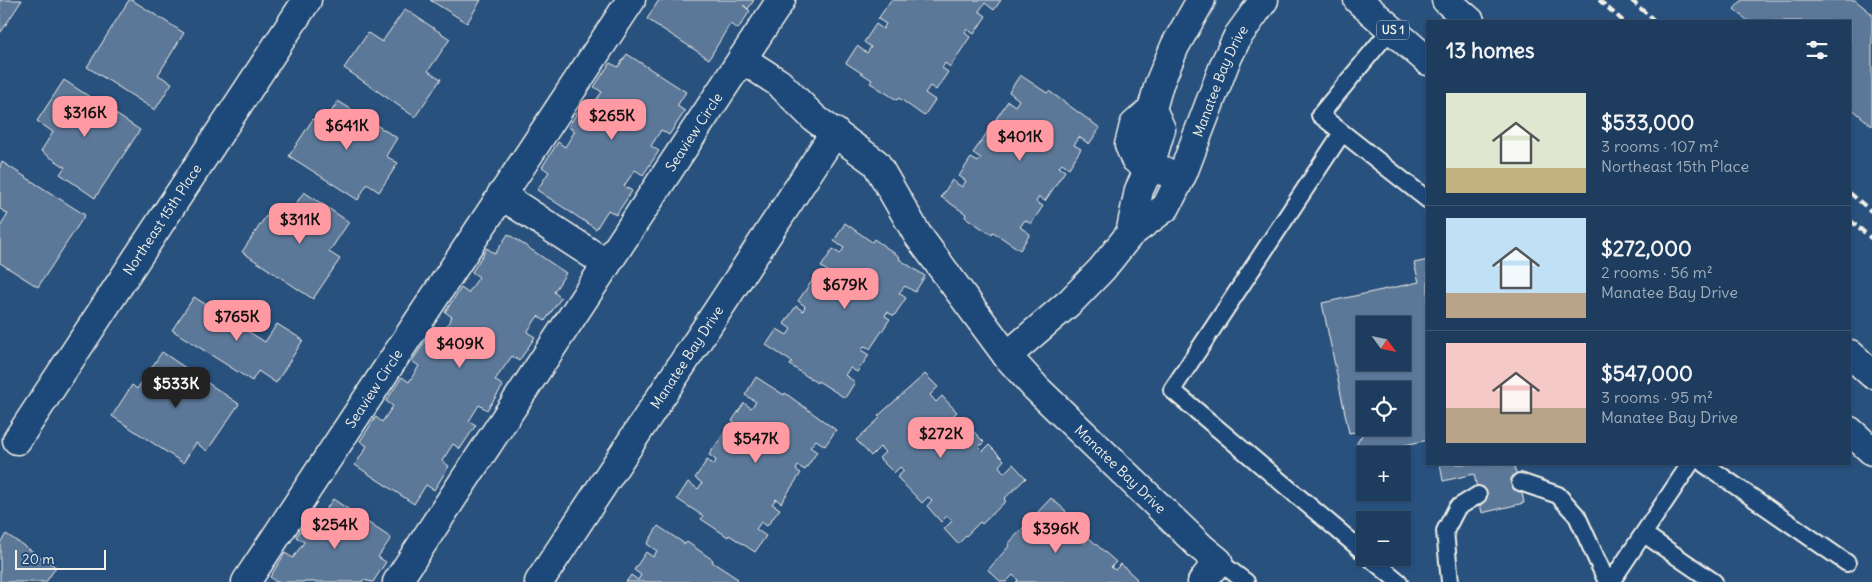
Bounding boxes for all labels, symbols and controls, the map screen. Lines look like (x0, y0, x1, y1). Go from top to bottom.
road number: US 1 (1377, 20, 1409, 40)
street label: Manatee Bay Drive (1189, 21, 1252, 140)
icon: filters (1803, 36, 1831, 64)
text: 13 homes (1446, 37, 1534, 64)
street label: Seaview Circle (661, 89, 726, 175)
pin: $316K (50, 96, 120, 138)
pin: $265K (577, 98, 647, 141)
text: $316K (63, 102, 107, 122)
text: $265K (589, 105, 635, 125)
pin: $641K (312, 108, 382, 151)
text: $533,000 (1601, 109, 1694, 136)
icon: home (1486, 113, 1546, 173)
text: $641K (325, 115, 369, 135)
pin: $401K (985, 120, 1055, 162)
text: $401K (998, 126, 1042, 146)
text: 3 rooms · 107 m² (1601, 136, 1719, 156)
text: Northeast 15th Place (1601, 156, 1749, 176)
street label: Northeast 15th Place (119, 161, 205, 279)
pin: $311K (265, 202, 335, 245)
text: $311K (280, 209, 320, 229)
text: $272,000 (1601, 235, 1692, 262)
icon: home (1486, 238, 1546, 298)
text: 2 rooms · 56 m² (1601, 262, 1713, 282)
pin: $679K (810, 268, 880, 310)
text: $679K (822, 274, 868, 294)
text: Manatee Bay Drive (1601, 282, 1738, 302)
pin: $765K (202, 300, 272, 342)
street label: Manatee Bay Drive (646, 302, 727, 412)
text: $765K (215, 306, 259, 326)
north arrow (1356, 316, 1411, 371)
map controls (1356, 316, 1411, 566)
pin: $409K (425, 326, 495, 369)
text: $409K (436, 333, 484, 353)
street label: Seaview Circle (341, 346, 407, 431)
text: $547,000 (1601, 360, 1693, 387)
icon: home (1486, 363, 1546, 423)
pin: $533K (141, 366, 211, 409)
text: $533K (153, 373, 199, 393)
button: locate (1356, 381, 1411, 436)
text: 3 rooms · 95 m² (1601, 387, 1713, 407)
text: Manatee Bay Drive (1601, 407, 1738, 427)
pin: $272K (906, 416, 976, 459)
street label: Manatee Bay Drive (1071, 421, 1170, 517)
pin: $547K (721, 422, 791, 464)
text: $272K (919, 423, 963, 443)
text: $547K (734, 428, 778, 448)
button: + (1356, 446, 1411, 501)
pin: $254K (300, 508, 370, 550)
button: − (1356, 511, 1411, 566)
pin: $396K (1021, 512, 1091, 554)
text: $254K (312, 514, 358, 534)
text: $396K (1033, 518, 1079, 538)
scale bar (15, 547, 106, 570)
text: 20 m (22, 550, 55, 568)

